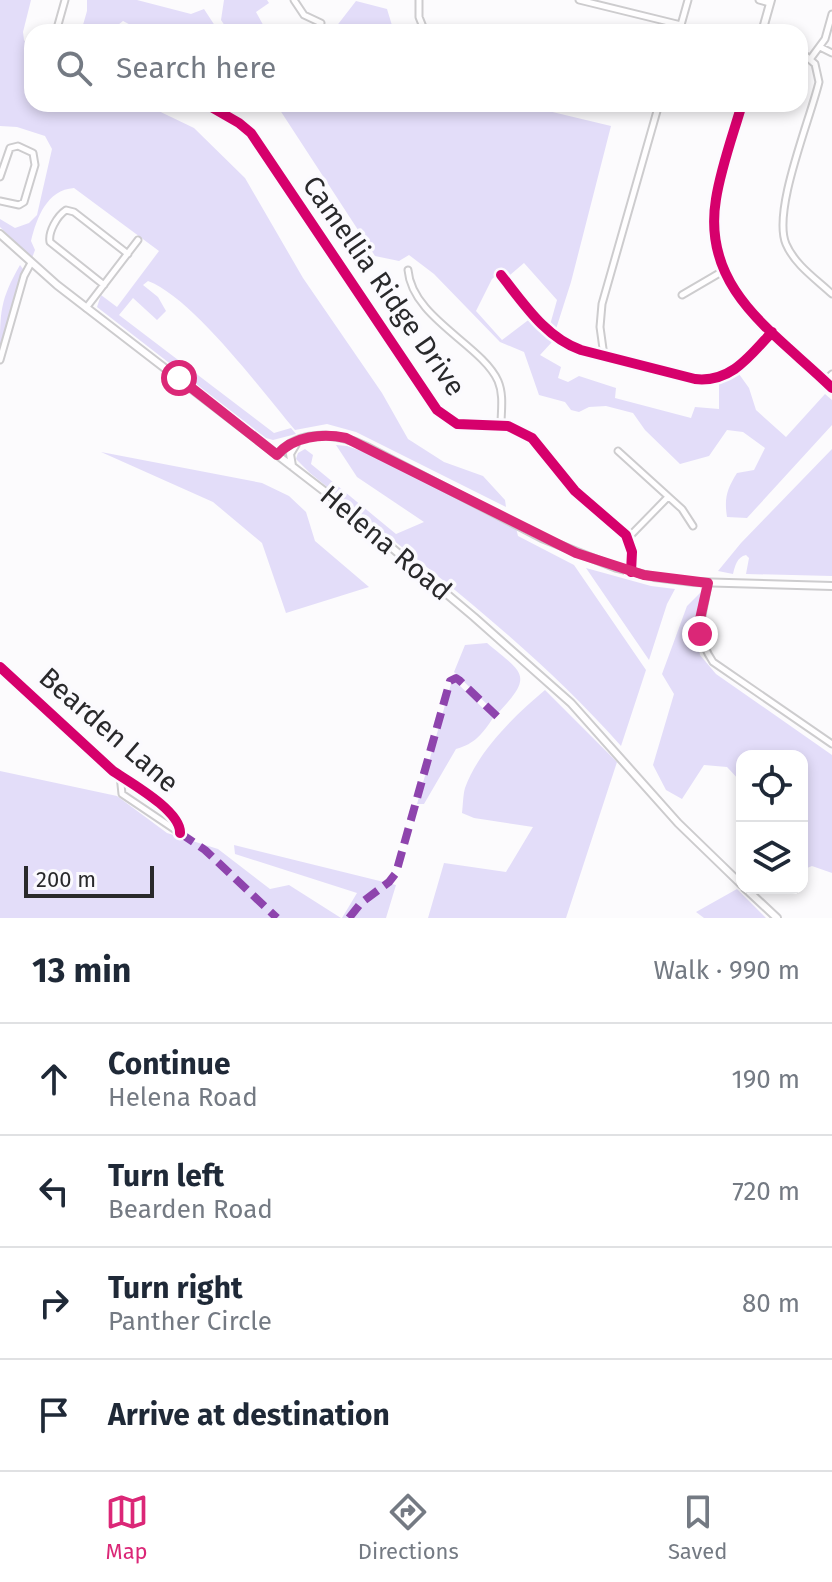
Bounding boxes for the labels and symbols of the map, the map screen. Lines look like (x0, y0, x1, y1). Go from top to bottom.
street label: Camellia Ridge Drive (296, 170, 472, 402)
route start (161, 360, 197, 396)
street label: Helena Road (314, 479, 458, 607)
route end (682, 616, 718, 652)
street label: Bearden Lane (33, 661, 185, 799)
scale bar (24, 862, 154, 898)

